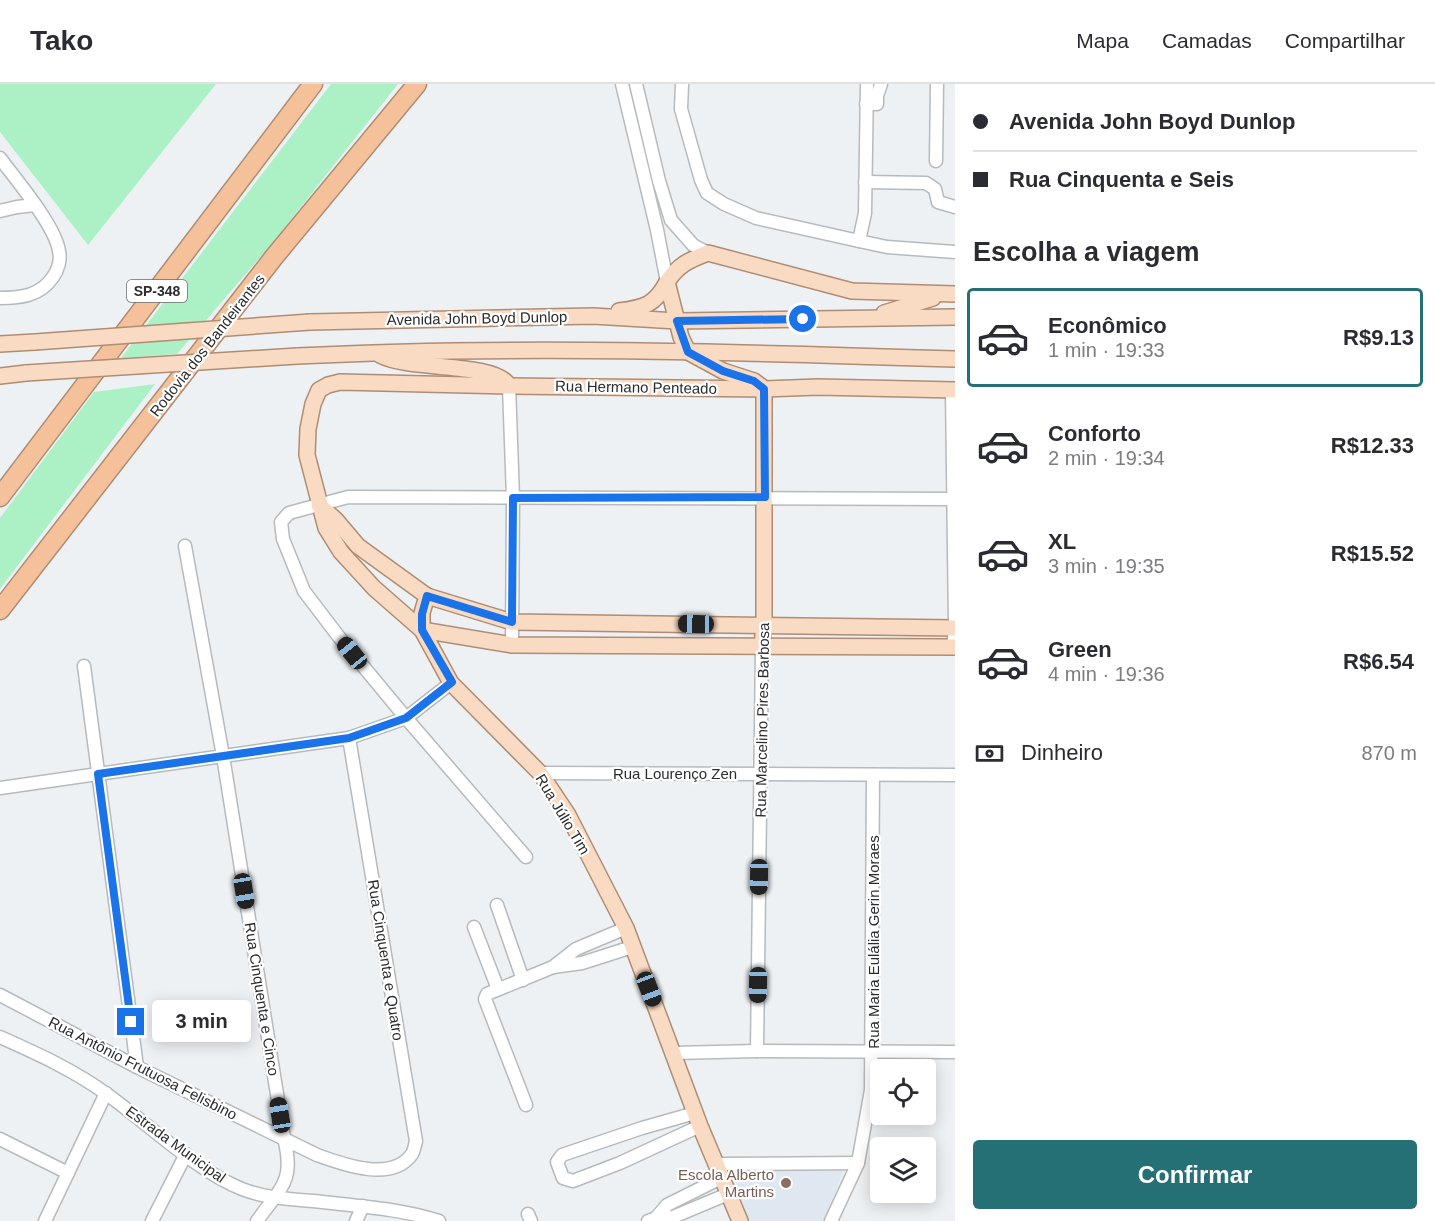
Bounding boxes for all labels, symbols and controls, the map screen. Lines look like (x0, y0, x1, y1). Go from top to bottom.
text: Tako (30, 25, 93, 56)
text: Mapa (1076, 29, 1129, 52)
text: Camadas (1162, 29, 1252, 52)
text: Compartilhar (1285, 29, 1405, 52)
text: Avenida John Boyd Dunlop (1009, 109, 1295, 134)
text: Rua Cinquenta e Seis (1009, 167, 1234, 192)
text: Escolha a viagem (973, 237, 1200, 267)
street label: Rodovia dos Bandeirantes (146, 270, 268, 420)
road number: SP-348 (127, 280, 187, 302)
route start (789, 305, 816, 332)
street label: Avenida John Boyd Dunlop (387, 308, 567, 328)
icon: car (976, 311, 1030, 365)
text: Econômico (1048, 313, 1167, 338)
text: R$9.13 (1343, 325, 1414, 350)
text: 1 min · 19:33 (1048, 339, 1165, 361)
street label: Rua Hermano Penteado (555, 377, 717, 397)
icon: car (976, 419, 1030, 473)
text: Conforto (1048, 421, 1141, 446)
text: R$12.33 (1331, 433, 1414, 458)
text: 2 min · 19:34 (1048, 447, 1165, 469)
icon: car (976, 527, 1030, 581)
text: XL (1048, 529, 1076, 554)
text: R$15.52 (1331, 541, 1414, 566)
text: 3 min · 19:35 (1048, 555, 1165, 577)
car (678, 615, 714, 633)
street label: Rua Marcelino Pires Barbosa (752, 622, 772, 818)
car (334, 633, 370, 673)
icon: car (976, 635, 1030, 689)
text: Green (1048, 637, 1112, 662)
text: R$6.54 (1343, 649, 1414, 674)
text: 4 min · 19:36 (1048, 663, 1165, 685)
icon: cash (973, 737, 1006, 770)
text: Dinheiro (1021, 740, 1103, 765)
text: 870 m (1361, 742, 1417, 764)
street label: Rua Lourenço Zen (613, 765, 737, 782)
street label: Rua Júlio Tim (532, 771, 594, 857)
street label: Rua Maria Eulália Gerin Moraes (865, 835, 882, 1049)
car (750, 859, 768, 895)
car (232, 872, 256, 910)
street label: Rua Cinquenta e Quatro (365, 878, 407, 1042)
street label: Rua Cinquenta e Cinco (241, 921, 283, 1077)
car (749, 967, 767, 1003)
car (634, 969, 664, 1009)
callout: 3 min (152, 1001, 251, 1043)
route end (117, 1008, 144, 1035)
text: 3 min (175, 1010, 228, 1032)
street label: Rua Antônio Frutuosa Felisbino (46, 1013, 240, 1123)
map controls (870, 1059, 936, 1203)
button: locate (870, 1059, 936, 1125)
car (268, 1096, 292, 1134)
street label: Estrada Municipal (123, 1102, 229, 1186)
button: layers (870, 1137, 936, 1203)
button: Confirmar (973, 1140, 1417, 1209)
place label: Escola Alberto Martins (678, 1166, 774, 1200)
marker: Escola Alberto Martins (779, 1176, 793, 1190)

